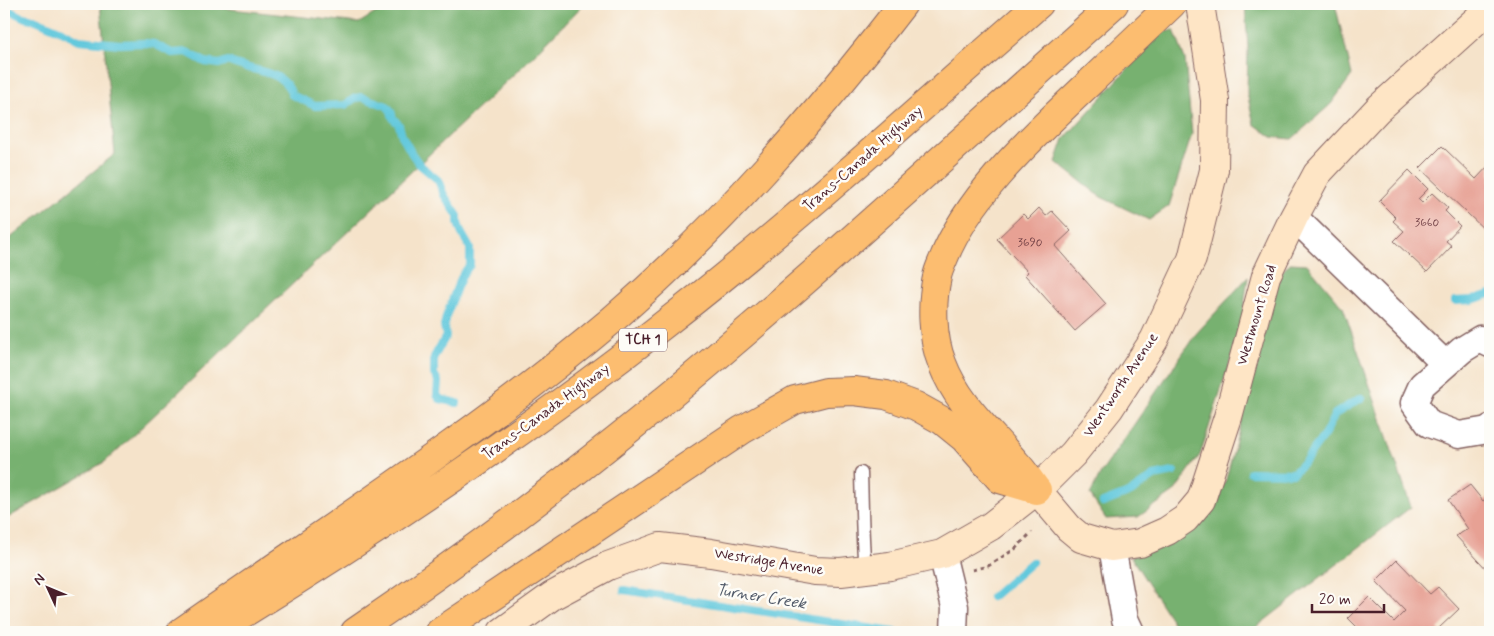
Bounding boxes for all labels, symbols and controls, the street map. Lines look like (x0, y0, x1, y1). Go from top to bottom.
street label: Trans-Canada Highway (799, 101, 928, 217)
house number: 3660 (1415, 215, 1440, 231)
house number: 3690 (1017, 235, 1043, 251)
street label: Westmount Road (1232, 262, 1282, 368)
road number: TCH 1 (619, 328, 667, 352)
street label: Wentworth Avenue (1079, 329, 1163, 441)
street label: Trans-Canada Highway (478, 359, 614, 466)
street label: Westridge Avenue (713, 543, 825, 582)
north arrow (22, 564, 72, 614)
text: N (30, 570, 49, 589)
water label: Turner Creek (715, 580, 808, 615)
scale bar (1312, 581, 1384, 613)
text: 20 m (1319, 590, 1351, 610)

